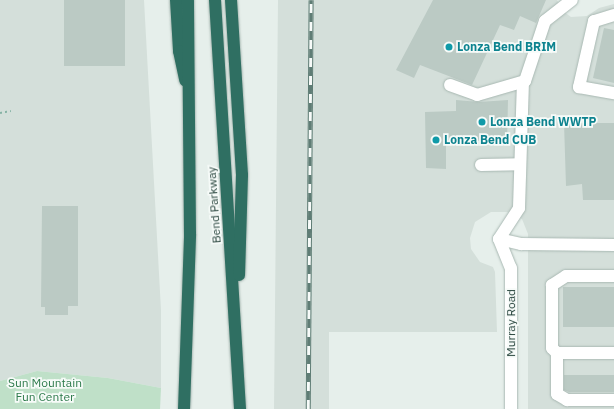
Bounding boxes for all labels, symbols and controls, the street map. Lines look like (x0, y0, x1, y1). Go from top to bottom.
place label: Lonza Bend BRIM (457, 40, 556, 54)
marker: Lonza Bend BRIM (444, 42, 454, 52)
place label: Lonza Bend WWTP (490, 115, 596, 129)
marker: Lonza Bend WWTP (477, 117, 487, 127)
place label: Lonza Bend CUB (444, 133, 536, 147)
marker: Lonza Bend CUB (431, 135, 441, 145)
street label: Bend Parkway (204, 166, 224, 244)
street label: Murray Road (504, 289, 518, 357)
park label: Sun Mountain Fun Center (8, 376, 82, 404)

